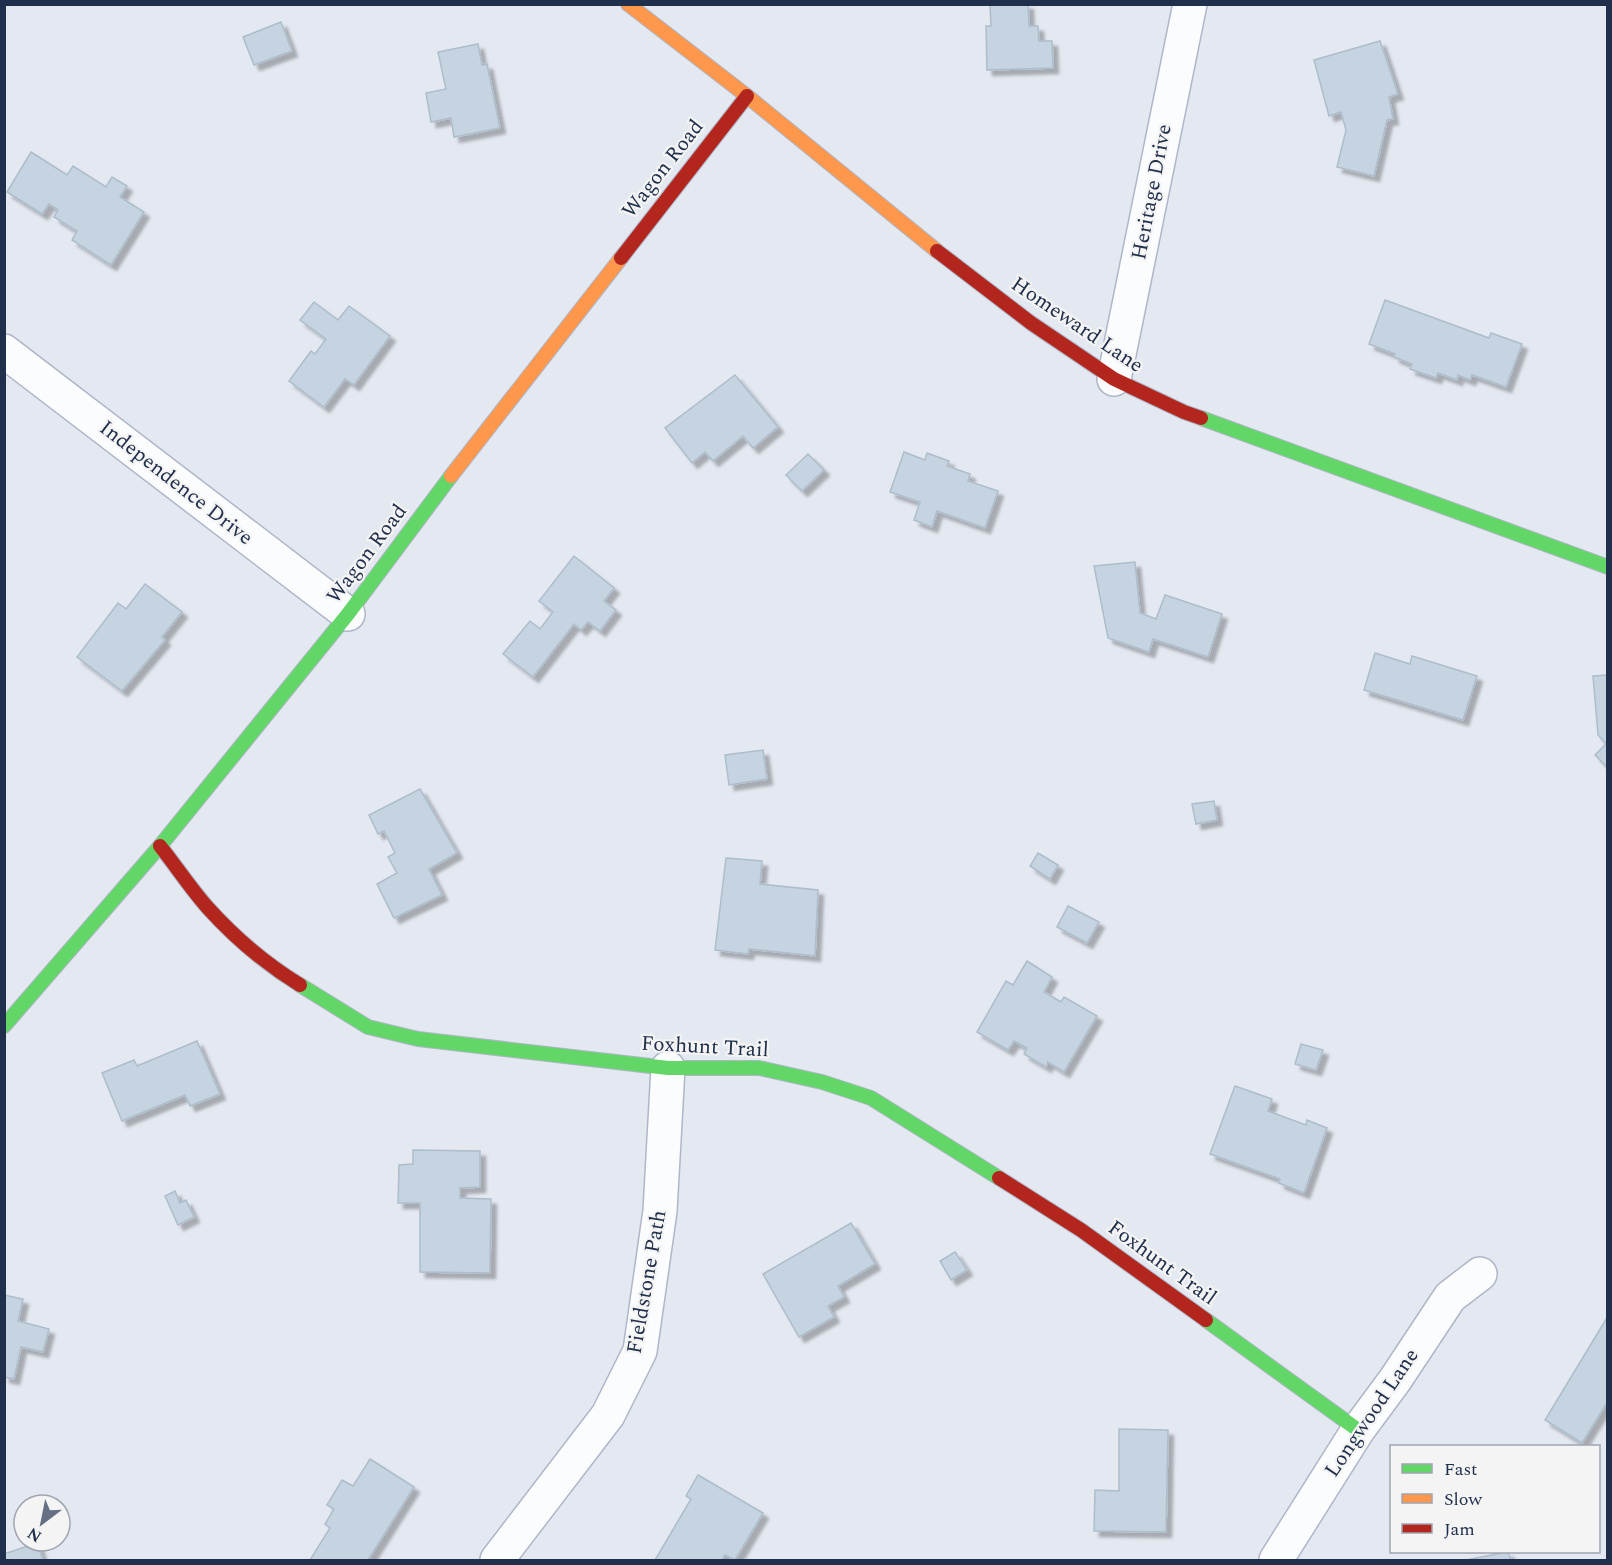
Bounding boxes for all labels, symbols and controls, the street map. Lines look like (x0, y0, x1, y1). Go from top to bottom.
street label: Wagon Road (614, 113, 712, 225)
street label: Heritage Drive (1123, 121, 1181, 263)
street label: Homeward Lane (1004, 269, 1150, 381)
street label: Independence Drive (92, 413, 260, 553)
street label: Wagon Road (319, 497, 415, 611)
street label: Foxhunt Trail (640, 1028, 770, 1066)
street label: Fieldstone Path (619, 1208, 675, 1356)
street label: Foxhunt Trail (1101, 1212, 1223, 1314)
street label: Longwood Lane (1317, 1342, 1427, 1484)
legend (1390, 1445, 1600, 1553)
text: Fast (1444, 1456, 1477, 1483)
text: Slow (1444, 1486, 1483, 1513)
north arrow (12, 1493, 72, 1553)
text: Jam (1444, 1516, 1475, 1543)
text: N (23, 1521, 46, 1549)

